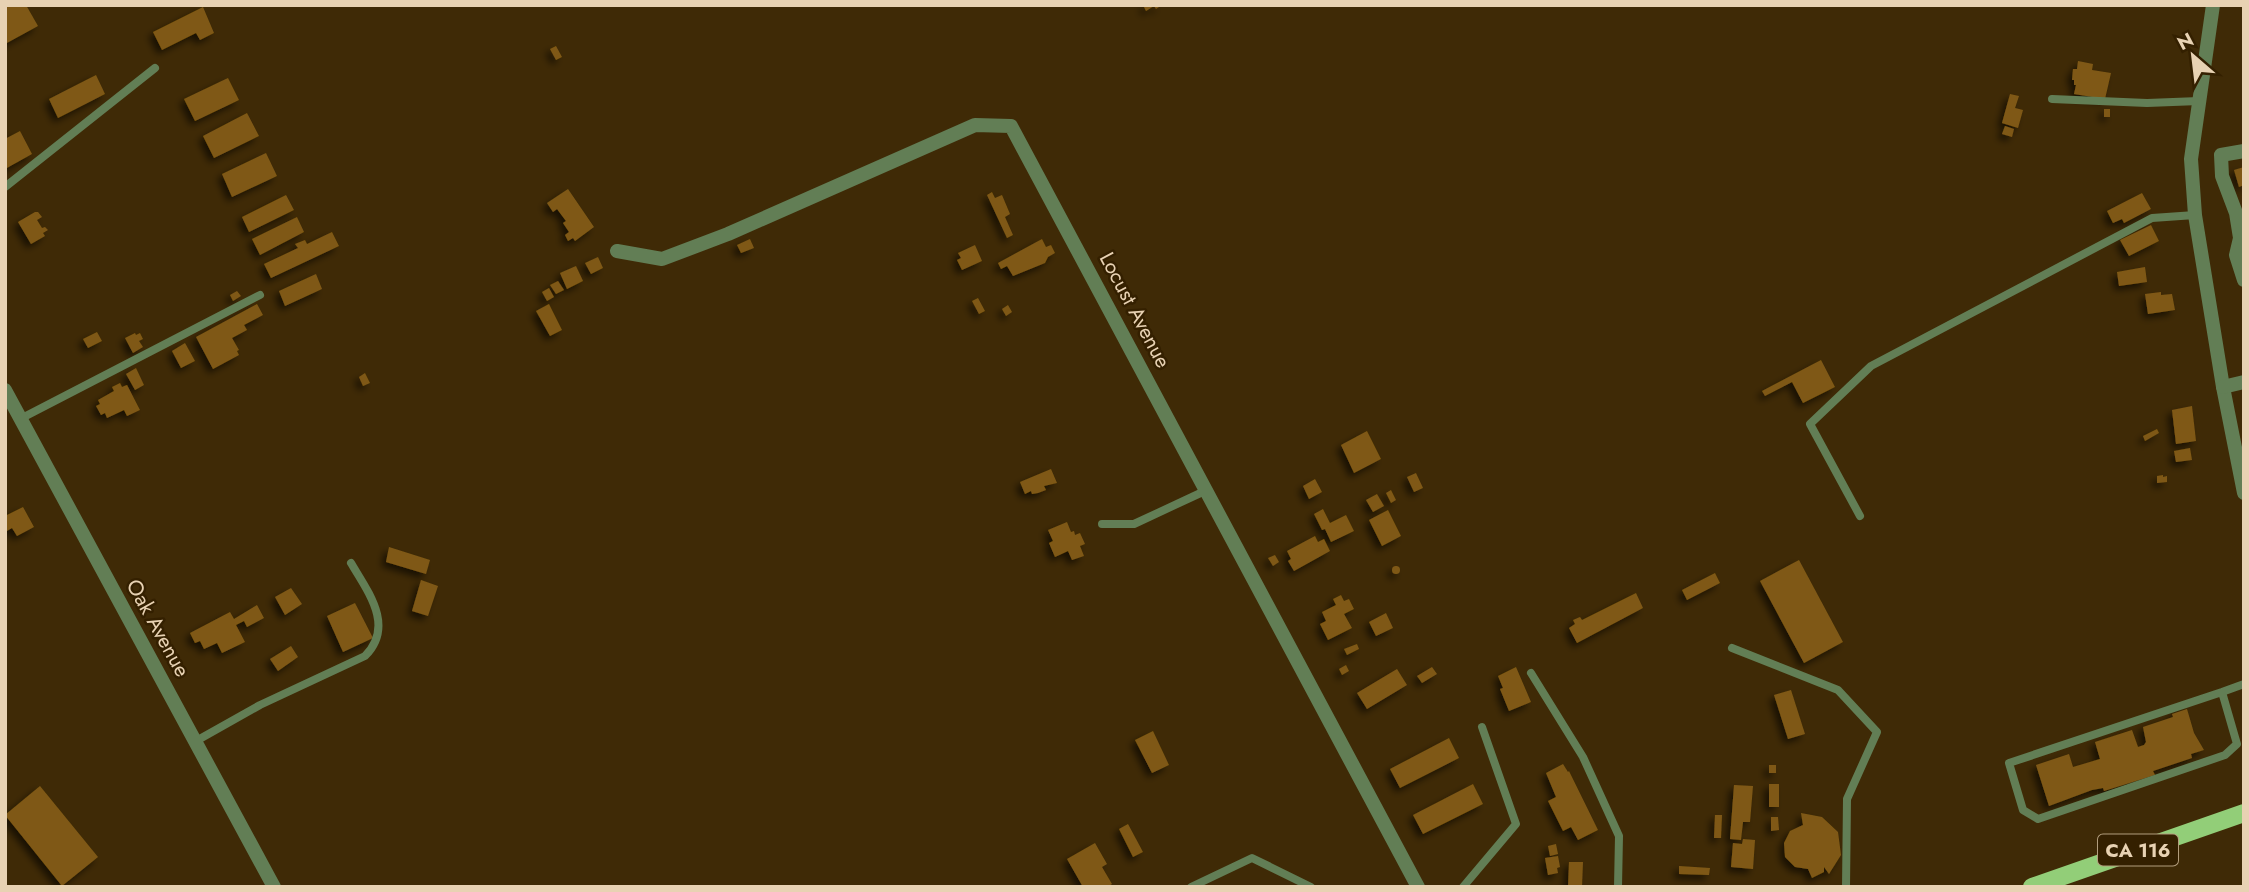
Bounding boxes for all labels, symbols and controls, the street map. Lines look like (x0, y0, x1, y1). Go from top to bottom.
north arrow (2158, 21, 2228, 91)
text: N (2172, 26, 2198, 57)
street label: Locust Avenue (1092, 247, 1178, 373)
street label: Oak Avenue (119, 574, 197, 683)
road number: CA 116 (2098, 834, 2178, 866)

